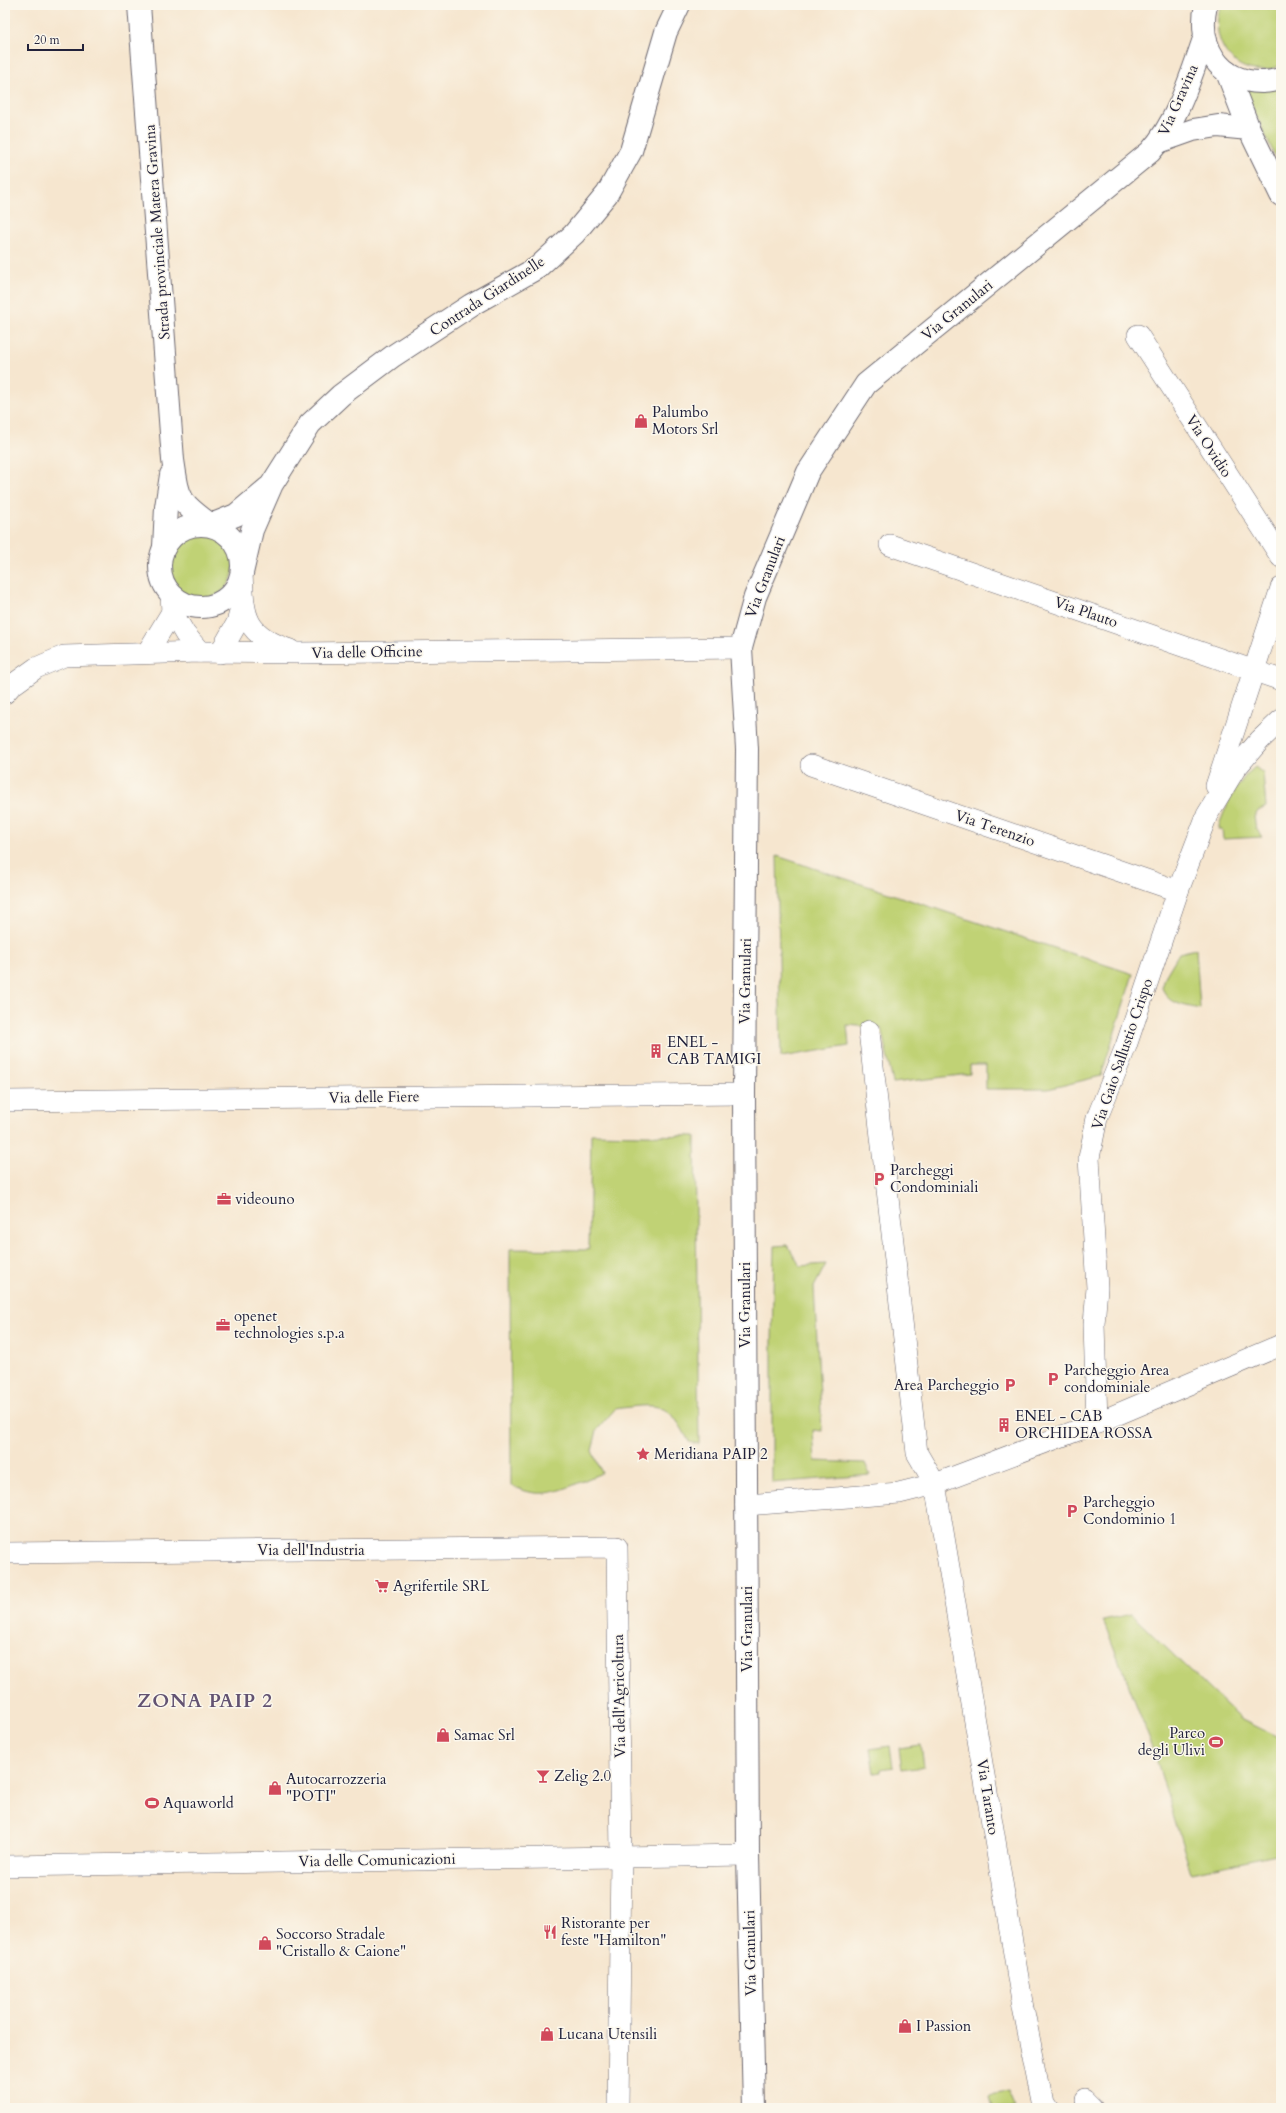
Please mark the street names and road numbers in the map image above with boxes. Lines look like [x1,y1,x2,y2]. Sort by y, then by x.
street label: Via Gravina [1153,61,1203,139]
street label: Strada provinciale Matera Gravina [139,123,174,340]
street label: Contrada Giardinelle [426,251,549,341]
street label: Via Granulari [917,275,997,345]
street label: Via Ovidio [1181,411,1237,481]
street label: Via Granulari [740,533,790,621]
street label: Via Plauto [1052,592,1120,632]
street label: Via delle Officine [311,641,423,663]
street label: Via Terenzio [952,805,1038,851]
street label: Via Granulari [734,938,756,1024]
street label: Via Gaio Sallustio Crispo [1087,976,1157,1132]
street label: Via delle Fiere [328,1086,420,1108]
street label: Via Granulari [735,1262,755,1348]
street label: Via dell'Industria [257,1540,365,1560]
street label: Via Granulari [737,1586,757,1672]
street label: Via dell'Agricoltura [608,1633,630,1758]
street label: Via Taranto [972,1758,1004,1836]
street label: Via delle Comunicazioni [298,1849,456,1871]
street label: Via Granulari [739,1910,761,1996]

